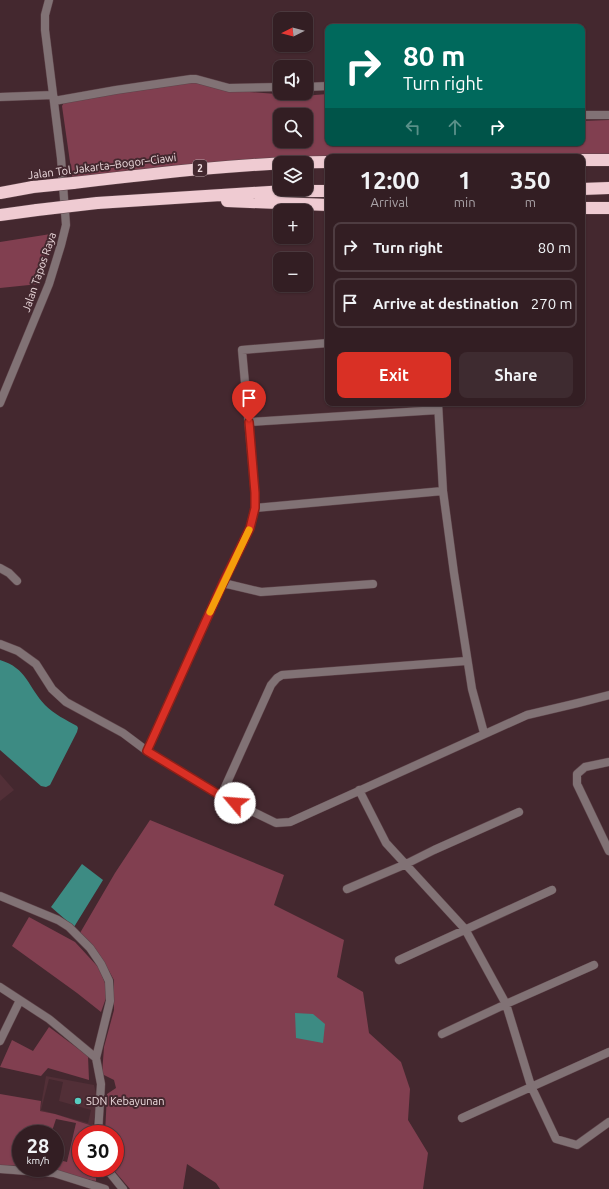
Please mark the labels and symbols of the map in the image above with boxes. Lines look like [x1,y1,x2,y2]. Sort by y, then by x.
north arrow [273,12,313,52]
street label: Jalan Tol Jakarta–Bogor–Ciawi [27,151,177,181]
road number: 2 [193,160,207,176]
street label: Jalan Tapos Raya [20,231,58,313]
pin [232,381,266,422]
position arrow [214,782,256,824]
place label: SDN Kebayunan [86,1095,164,1107]
marker: SDN Kebayunan [73,1096,83,1106]
speed limit sign: 30 [72,1125,124,1177]

